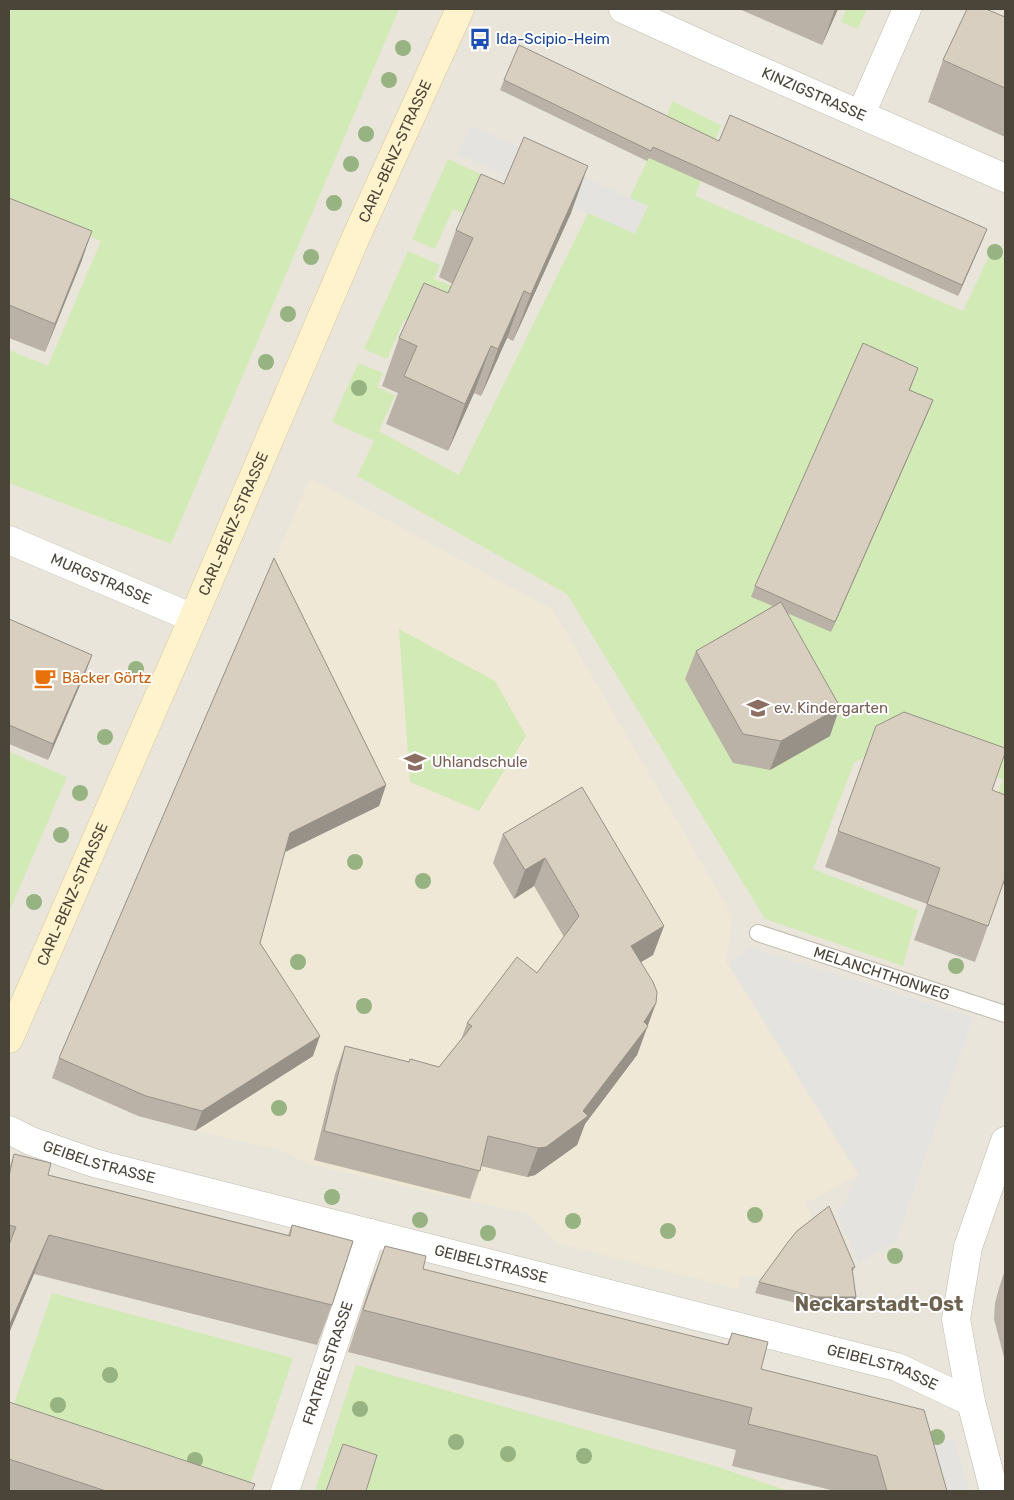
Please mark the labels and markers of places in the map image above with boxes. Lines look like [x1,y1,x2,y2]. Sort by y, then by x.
bus stop icon: Ida-Scipio-Heim [467,26,493,52]
place label: Ida-Scipio-Heim [496,30,610,48]
cafe icon: Bäcker Görtz [32,665,58,691]
place label: Bäcker Görtz [62,669,152,687]
school or university icon: ev. Kindergarten [745,695,771,721]
place label: ev. Kindergarten [774,699,888,717]
school or university icon: Uhlandschule [402,749,428,775]
place label: Uhlandschule [432,753,528,771]

